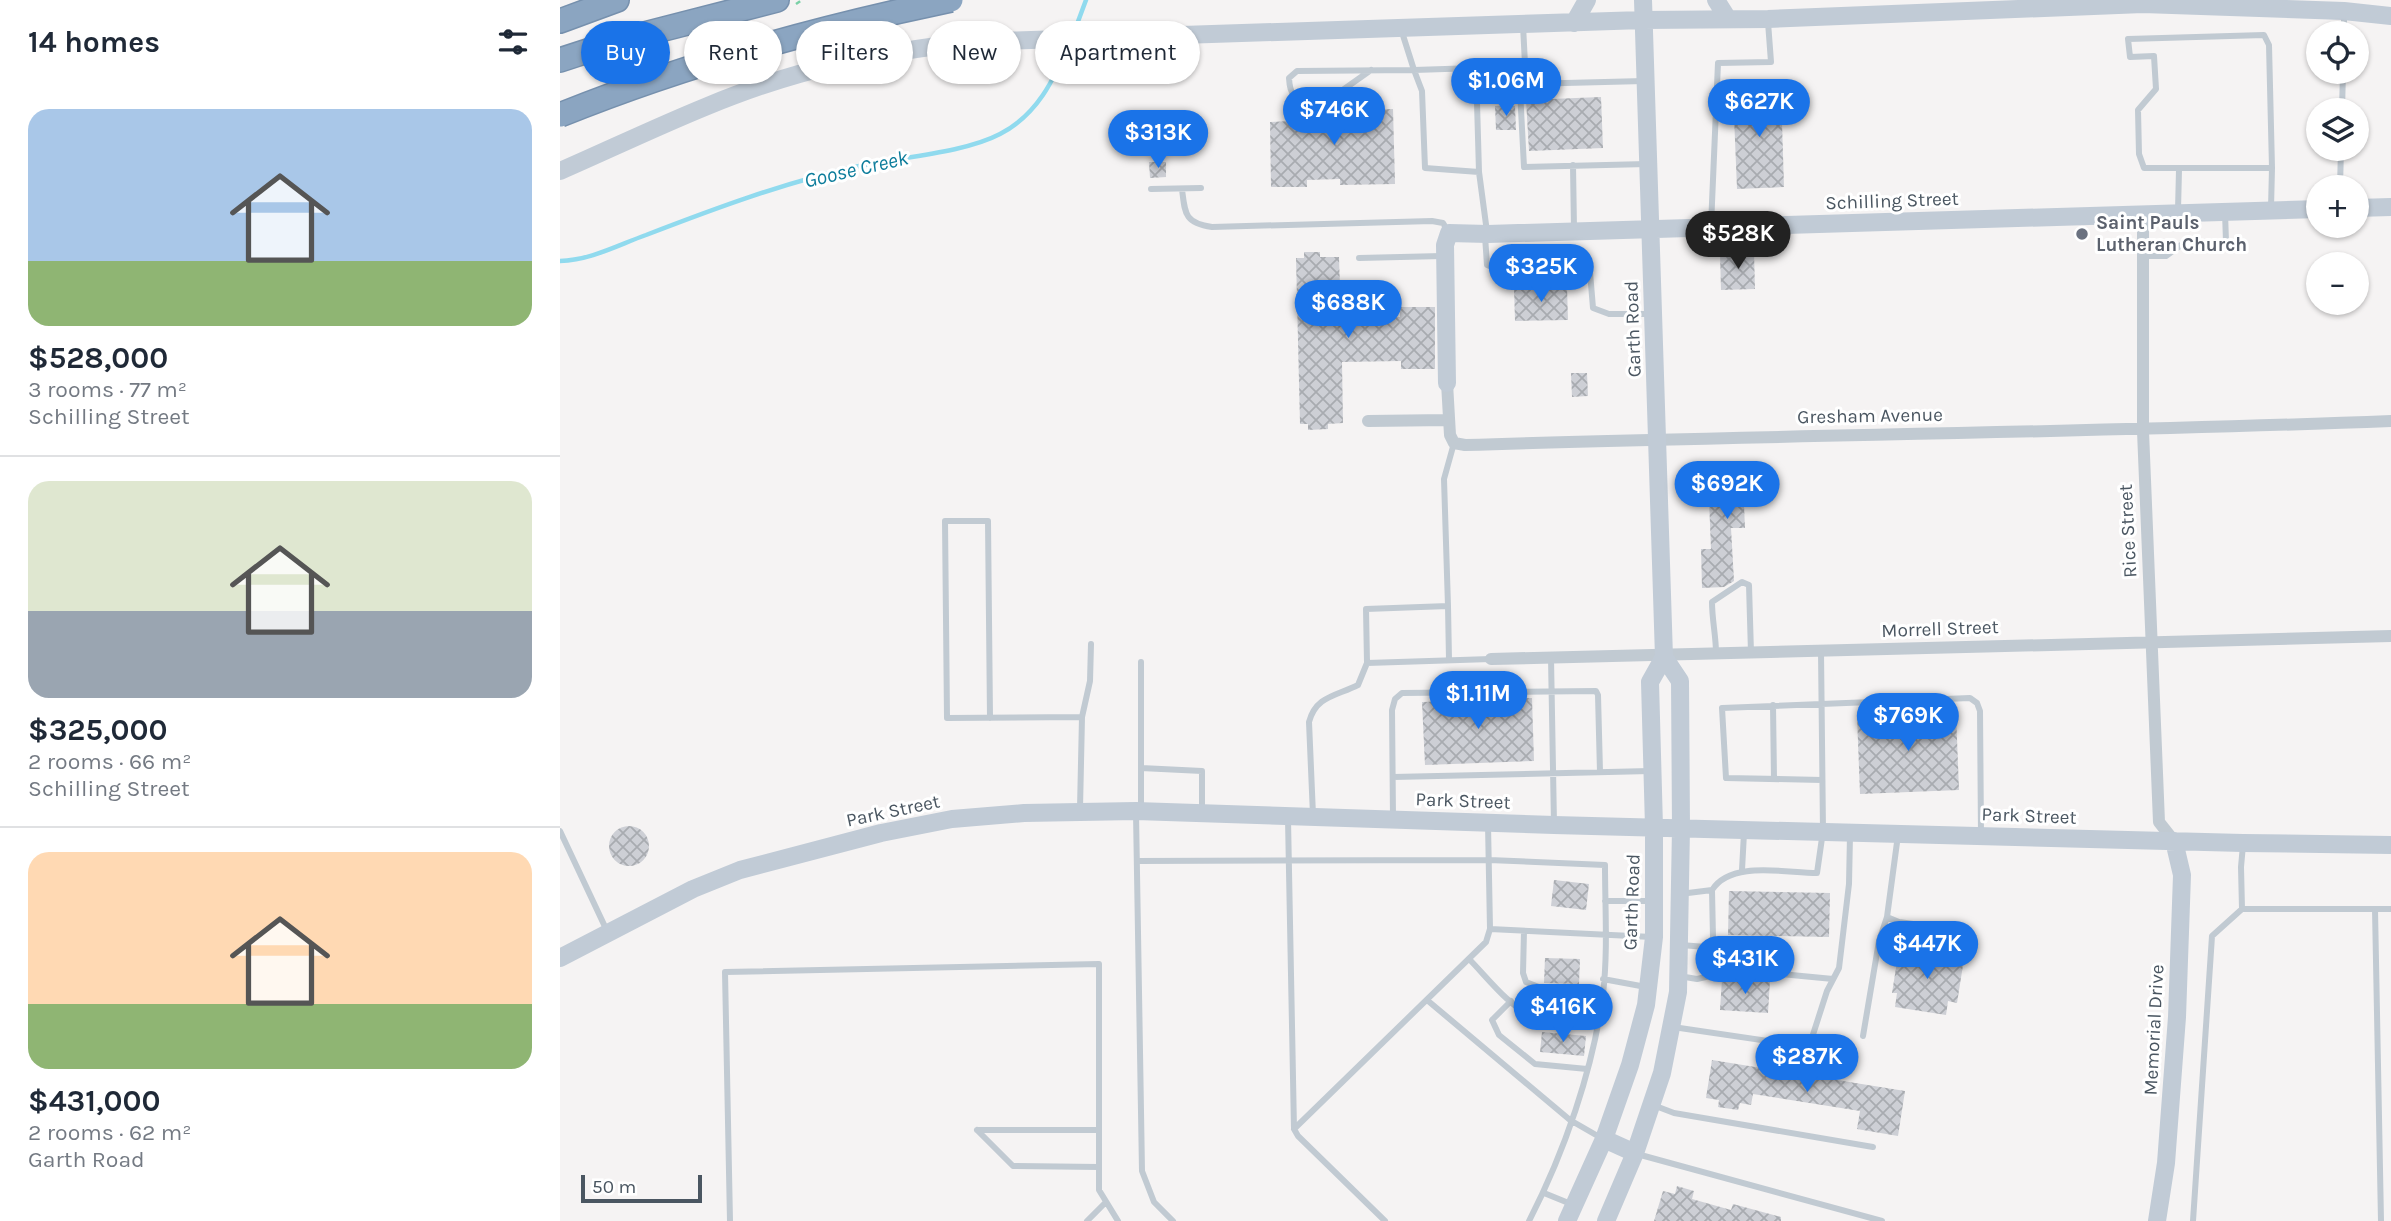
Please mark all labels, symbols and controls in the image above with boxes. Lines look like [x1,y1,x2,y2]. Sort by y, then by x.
chip: Buy [581,21,670,84]
chip: Rent [684,21,782,84]
chip: Filters [796,21,913,84]
chip: New [927,21,1021,84]
chip: Apartment [1035,21,1200,84]
map controls [2306,21,2369,315]
button: locate [2306,21,2369,84]
icon: filters [494,23,532,61]
text: 14 homes [28,24,160,60]
pin: $1.06M [1449,58,1563,118]
text: $1.06M [1467,67,1545,94]
pin: $627K [1710,80,1808,139]
pin: $746K [1285,88,1383,147]
text: $627K [1724,88,1794,115]
text: $746K [1299,96,1369,123]
button: layers [2306,98,2369,161]
pin: $313K [1109,110,1207,170]
text: $313K [1124,119,1192,146]
water label: Goose Creek [802,145,911,193]
icon: home [217,155,343,281]
button: + [2306,175,2369,238]
street label: Schilling Street [1825,188,1959,214]
pin: $528K [1689,212,1787,271]
place label: Saint Pauls Lutheran Church [2096,212,2247,256]
text: $528K [1701,220,1775,247]
marker: Saint Pauls Lutheran Church [2074,226,2090,242]
pin: $325K [1492,244,1590,304]
button: − [2306,252,2369,315]
text: $325K [1505,253,1577,280]
pin: $688K [1299,280,1397,340]
street label: Garth Road [1620,280,1646,378]
text: $688K [1311,289,1385,316]
text: $528,000 [28,340,168,376]
text: 3 rooms · 77 m² [28,376,187,403]
text: Schilling Street [28,403,190,430]
street label: Gresham Avenue [1797,404,1943,428]
pin: $692K [1678,462,1776,521]
text: $692K [1691,470,1763,497]
street label: Rice Street [2115,484,2141,578]
icon: home [217,527,343,653]
street label: Morrell Street [1881,616,1999,642]
pin: $1.11M [1421,672,1535,731]
text: $1.11M [1445,680,1511,707]
pin: $769K [1859,694,1957,753]
text: $769K [1873,702,1943,729]
text: $325,000 [28,712,167,748]
text: 2 rooms · 66 m² [28,748,191,775]
text: Schilling Street [28,775,190,802]
street label: Park Street [1415,788,1511,814]
street label: Park Street [844,790,942,832]
street label: Park Street [1981,803,2077,829]
street label: Garth Road [1619,853,1645,951]
icon: home [217,898,343,1024]
pin: $447K [1878,922,1976,981]
text: $447K [1892,930,1962,957]
pin: $431K [1696,936,1794,996]
text: $431K [1711,945,1779,972]
street label: Memorial Drive [2140,964,2168,1096]
pin: $416K [1514,984,1612,1044]
text: $416K [1530,993,1596,1020]
pin: $287K [1758,1034,1856,1094]
text: $287K [1771,1043,1843,1070]
text: $431,000 [28,1083,160,1119]
text: 2 rooms · 62 m² [28,1119,192,1146]
text: Garth Road [28,1146,145,1173]
scale bar [581,1172,702,1204]
text: 50 m [592,1176,636,1198]

